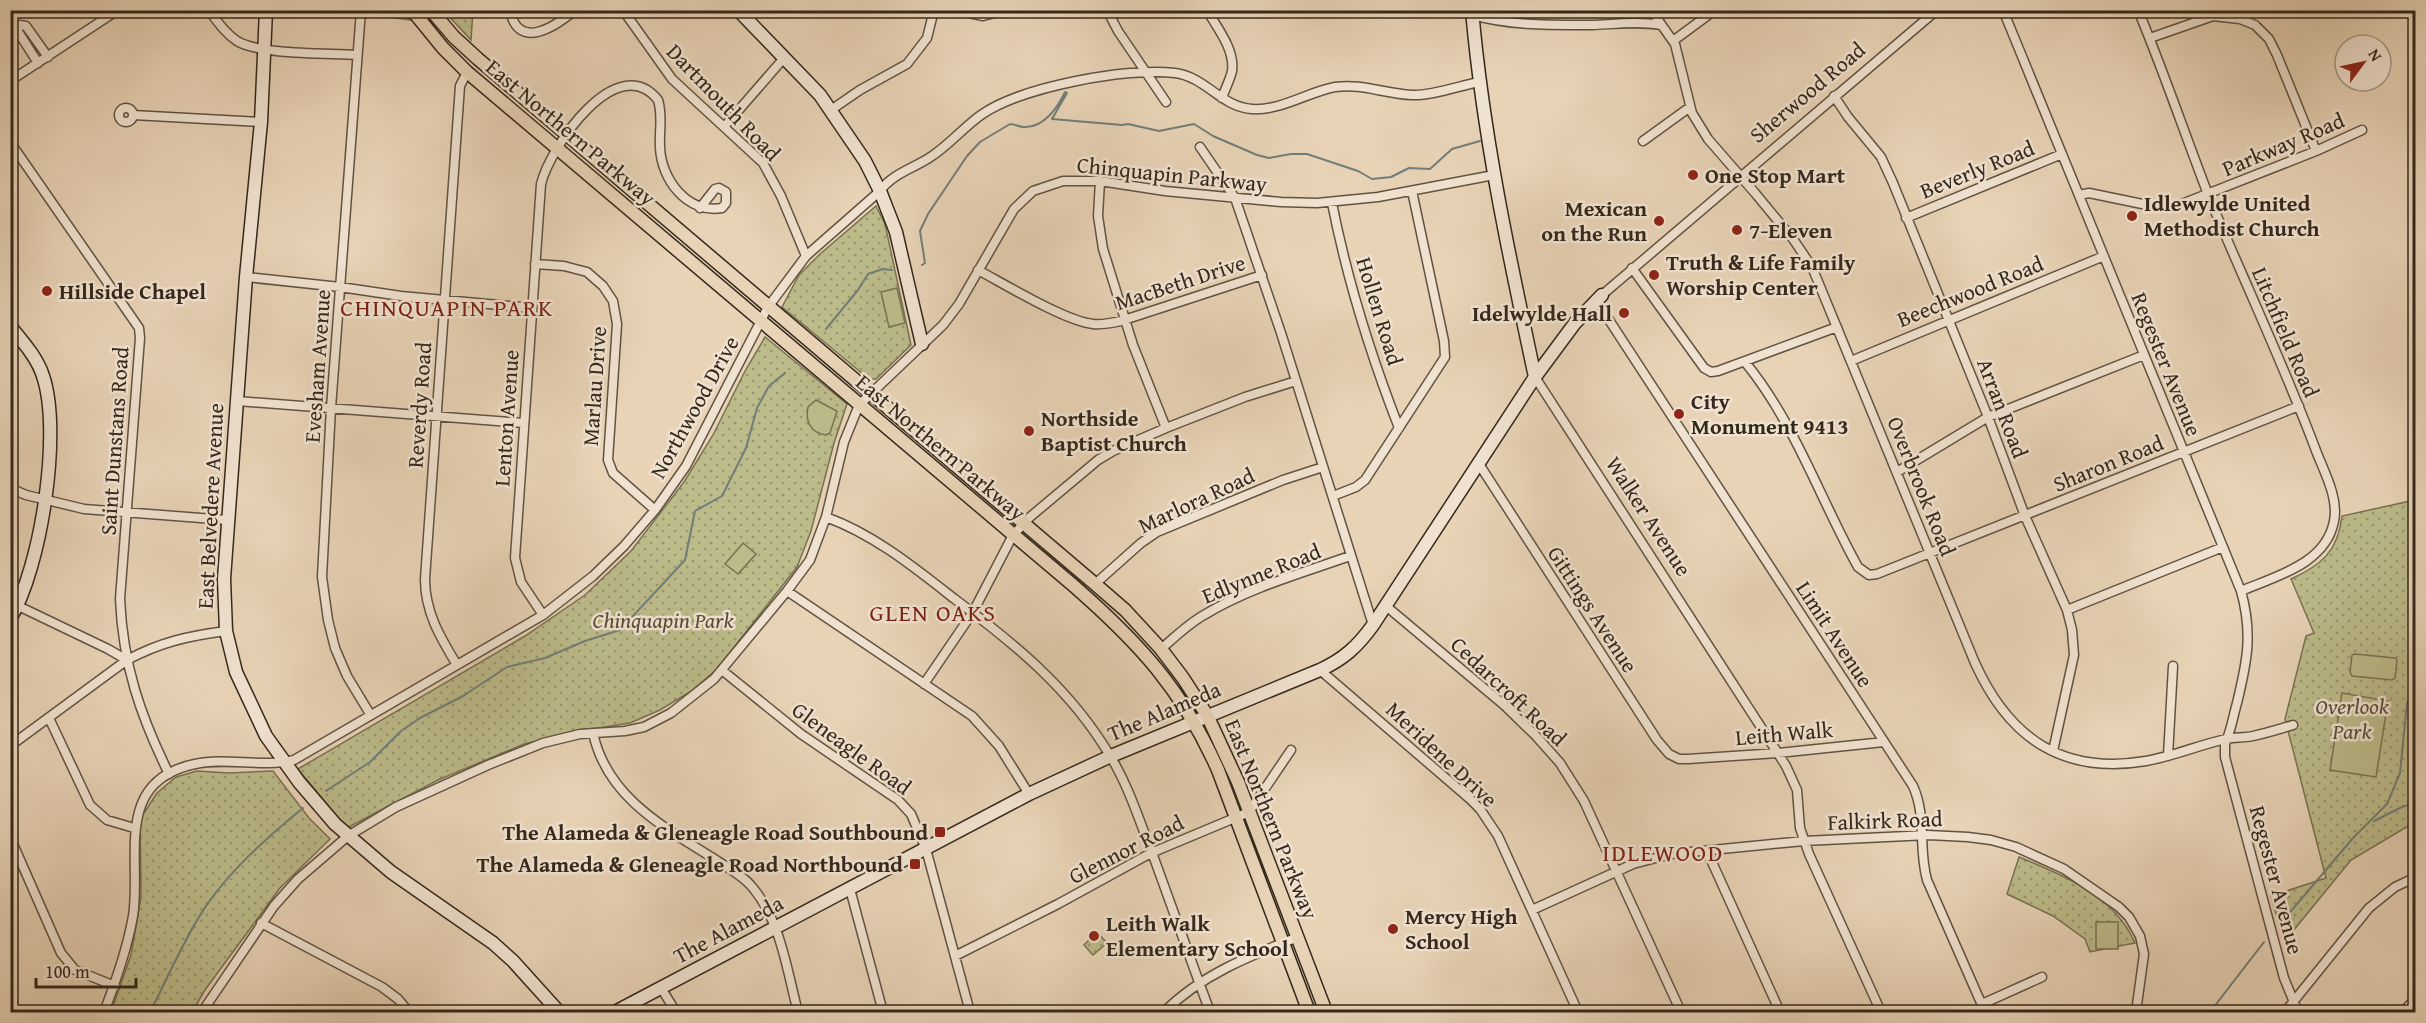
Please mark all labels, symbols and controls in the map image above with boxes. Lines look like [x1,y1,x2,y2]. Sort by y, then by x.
north arrow [2333,33,2393,93]
street label: Sherwood Road [1742,34,1872,150]
street label: Dartmouth Road [659,36,789,168]
text: N [2363,44,2389,66]
street label: East Northern Parkway [479,51,663,213]
street label: Parkway Road [2217,104,2349,184]
street label: Beverly Road [1915,131,2039,206]
street label: Chinquapin Parkway [1075,148,1269,200]
place label: One Stop Mart [1705,159,1846,191]
marker: One Stop Mart [1686,168,1700,182]
place label: Idlewylde United Methodist Church [2144,187,2319,244]
place label: Mexican on the Run [1541,192,1647,249]
marker: Idlewylde United Methodist Church [2125,209,2139,223]
marker: Mexican on the Run [1652,214,1666,228]
place label: 7-Eleven [1749,214,1832,246]
marker: 7-Eleven [1730,223,1744,237]
street label: MacBeth Drive [1111,246,1249,318]
place label: Truth & Life Family Worship Center [1666,246,1856,303]
street label: Beechwood Road [1892,247,2048,335]
street label: Hollen Road [1348,253,1412,369]
street label: Litchfield Road [2244,262,2328,402]
marker: Truth & Life Family Worship Center [1647,268,1661,282]
place label: Hillside Chapel [59,275,206,307]
marker: Hillside Chapel [40,284,54,298]
street label: Regester Avenue [2124,287,2210,441]
street label: Evesham Avenue [296,288,338,444]
district label: CHINQUAPIN PARK [340,290,554,325]
place label: Idelwylde Hall [1472,297,1612,329]
marker: Idelwylde Hall [1617,306,1631,320]
street label: Marlau Drive [574,325,614,447]
street label: Northwood Drive [642,330,746,484]
street label: Reverdy Road [399,341,439,469]
street label: Saint Dunstans Road [91,345,137,536]
street label: Lenton Avenue [485,348,527,488]
street label: Arran Road [1969,353,2037,463]
street label: East Northern Parkway [849,366,1033,528]
place label: City Monument 9413 [1691,385,1849,442]
street label: East Belvedere Avenue [189,402,231,610]
place label: Northside Baptist Church [1041,402,1187,459]
marker: City Monument 9413 [1672,407,1686,421]
street label: Overbrook Road [1879,411,1965,561]
marker: Northside Baptist Church [1022,424,1036,438]
street label: Sharon Road [2048,426,2168,500]
street label: Walker Avenue [1598,450,1700,582]
street label: Marlora Road [1133,459,1260,541]
street label: Edlynne Road [1197,534,1326,611]
street label: Gittings Avenue [1540,539,1646,679]
street label: Limit Avenue [1789,574,1881,694]
district label: GLEN OAKS [870,595,996,630]
park label: Chinquapin Park [593,604,734,636]
street label: Cedarcroft Road [1444,629,1574,754]
street label: The Alameda [1102,673,1226,749]
park label: Overlook Park [2315,690,2390,747]
street label: Gleneagle Road [786,694,919,802]
street label: Meridene Drive [1379,694,1505,814]
street label: Leith Walk [1734,713,1835,753]
street label: East Northern Parkway [1217,714,1327,924]
street label: Falkirk Road [1827,802,1943,838]
street label: Regester Avenue [2242,802,2312,958]
street label: Glennor Road [1063,806,1189,892]
place label: The Alameda & Gleneagle Road Southbound [502,816,928,848]
marker: The Alameda & Gleneagle Road Southbound [933,825,947,839]
district label: IDLEWOOD [1602,835,1724,870]
place label: The Alameda & Gleneagle Road Northbound [476,848,903,880]
marker: The Alameda & Gleneagle Road Northbound [908,857,922,871]
street label: The Alameda [667,886,789,971]
place label: Mercy High School [1405,900,1517,957]
place label: Leith Walk Elementary School [1106,907,1289,964]
marker: Mercy High School [1386,922,1400,936]
marker: Leith Walk Elementary School [1087,929,1101,943]
scale bar [36,951,136,989]
text: 100 m [45,958,90,985]

